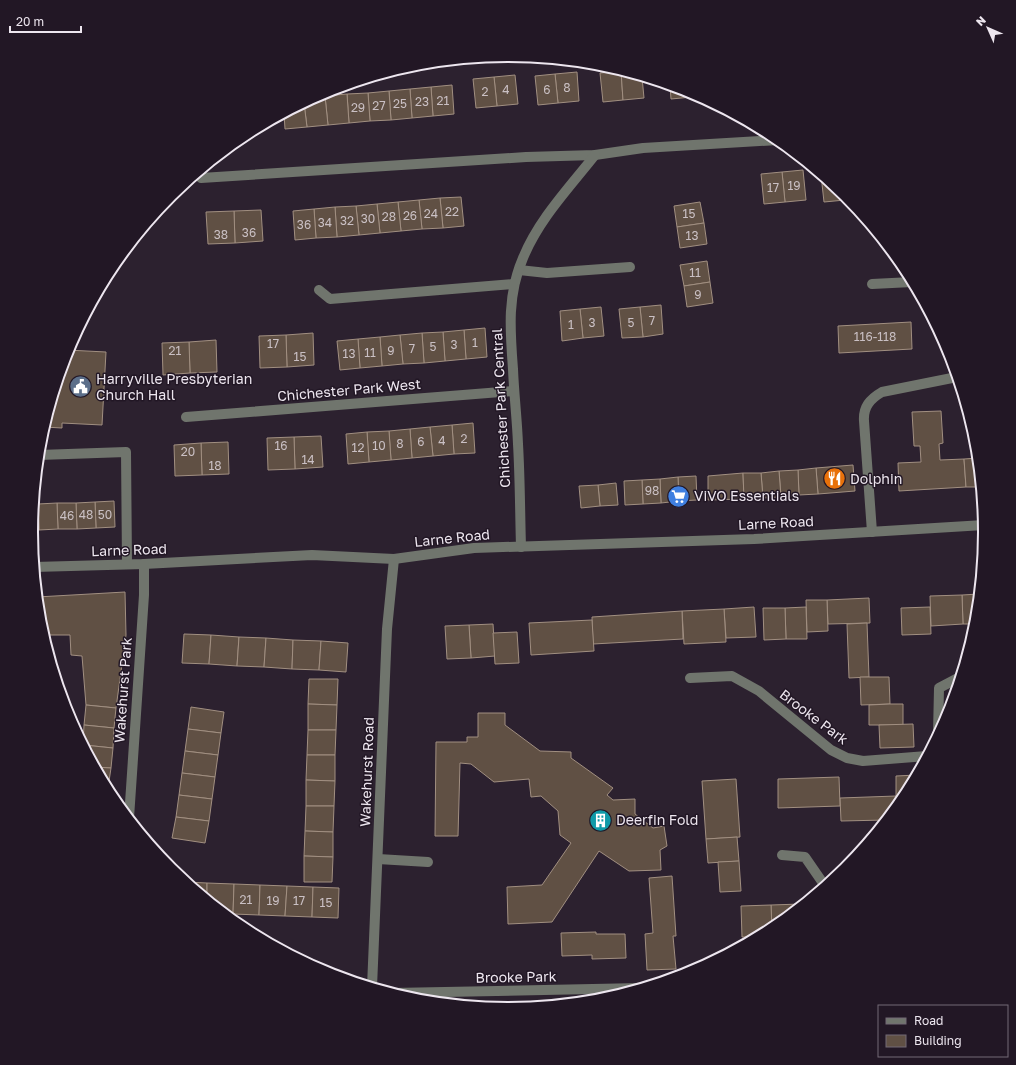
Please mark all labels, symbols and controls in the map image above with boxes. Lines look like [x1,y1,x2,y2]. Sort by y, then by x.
scale bar [10,8,81,34]
north arrow [968,8,1008,48]
text: N [973,13,988,28]
text: 20 m [16,14,44,29]
house number: 8 [563,80,571,95]
house number: 4 [502,82,510,97]
house number: 6 [543,82,551,97]
house number: 2 [482,84,489,99]
house number: 21 [437,93,450,108]
house number: 23 [415,94,429,109]
house number: 25 [393,96,407,111]
house number: 27 [372,98,386,113]
house number: 29 [351,100,365,115]
house number: 19 [787,178,801,193]
house number: 17 [767,180,779,195]
house number: 22 [445,204,459,219]
house number: 24 [424,206,438,221]
house number: 15 [683,206,695,221]
house number: 26 [403,208,417,223]
house number: 28 [382,209,396,224]
house number: 30 [361,211,375,226]
house number: 32 [340,213,354,228]
house number: 34 [318,215,332,230]
house number: 36 [297,217,311,232]
house number: 36 [242,225,256,240]
house number: 38 [214,227,228,242]
house number: 13 [686,228,698,243]
house number: 11 [689,265,701,280]
house number: 9 [694,287,702,302]
house number: 7 [649,313,655,328]
house number: 3 [588,315,596,330]
house number: 5 [628,315,635,330]
house number: 1 [568,317,574,332]
street label: Chichester Park Central [488,328,513,488]
house number: 116-118 [854,329,896,344]
house number: 1 [472,335,478,350]
house number: 17 [267,336,279,351]
house number: 3 [450,337,458,352]
house number: 5 [430,339,437,354]
house number: 7 [409,341,415,356]
house number: 21 [169,343,182,358]
house number: 9 [387,343,395,358]
house number: 11 [364,345,376,360]
house number: 13 [343,346,355,361]
house number: 15 [294,349,306,364]
place label: Harryville Presbyterian Church Hall [96,370,252,403]
public building icon: Harryville Presbyterian Church Hall [67,374,93,400]
street label: Chichester Park West [276,375,422,404]
house number: 2 [461,431,468,446]
house number: 4 [438,433,446,448]
house number: 6 [417,434,425,449]
house number: 8 [396,436,404,451]
house number: 16 [274,438,288,453]
house number: 10 [372,438,386,453]
house number: 12 [352,440,364,455]
house number: 20 [181,444,195,459]
house number: 14 [301,452,315,467]
house number: 18 [208,458,222,473]
restaurant icon: Dolphin [822,466,848,492]
place label: Dolphin [850,470,902,487]
house number: 98 [645,483,659,498]
supermarket icon: ViVO Essentials [665,483,691,509]
place label: ViVO Essentials [694,487,799,504]
house number: 48 [79,507,93,522]
house number: 50 [98,507,112,522]
house number: 46 [60,508,74,523]
street label: Larne Road [738,512,814,533]
street label: Larne Road [413,525,491,550]
street label: Larne Road [91,540,167,559]
street label: Wakehurst Park [110,636,135,743]
street label: Brooke Park [777,685,852,748]
street label: Wakehurst Road [356,717,377,827]
building icon: Deerfin Fold [588,807,614,833]
place label: Deerfin Fold [616,811,698,828]
house number: 21 [240,892,253,907]
house number: 19 [266,893,280,908]
house number: 17 [293,893,305,908]
house number: 15 [320,895,332,910]
street label: Brooke Park [475,967,557,986]
legend [878,1005,1008,1057]
text: Road [914,1013,943,1028]
text: Building [914,1033,962,1048]

